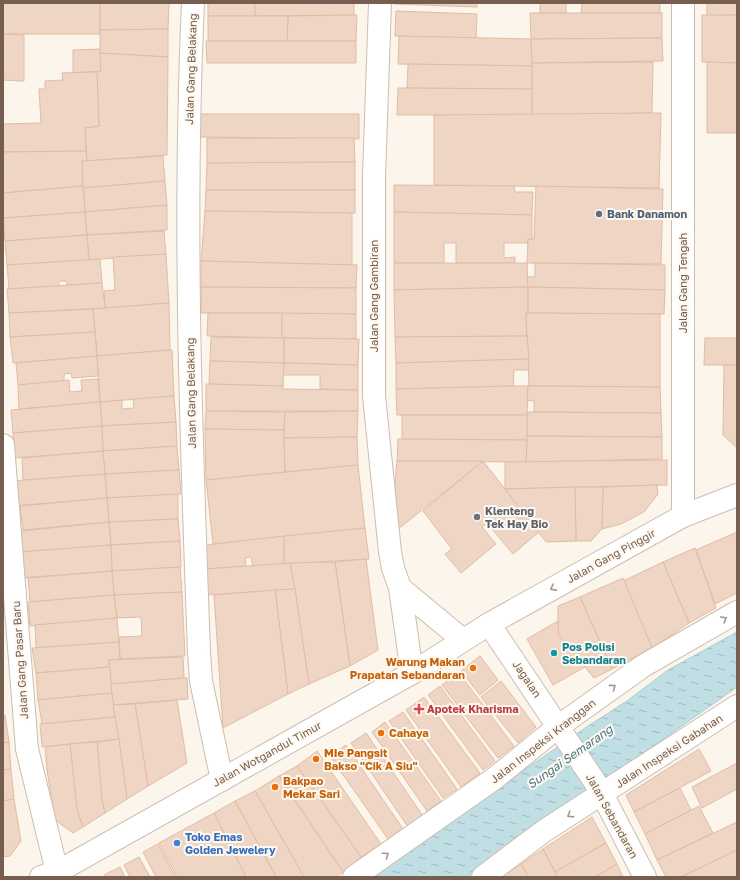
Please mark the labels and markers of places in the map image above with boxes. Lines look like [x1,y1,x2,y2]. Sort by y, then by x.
place label: Bank Danamon [607,207,687,220]
marker: Bank Danamon [594,209,604,219]
place label: Klenteng Tek Hay Bio [485,504,549,530]
marker: Klenteng Tek Hay Bio [472,512,482,522]
place label: Pos Polisi Sebandaran [562,640,626,666]
marker: Pos Polisi Sebandaran [549,648,559,658]
place label: Warung Makan Prapatan Sebandaran [350,655,465,681]
marker: Warung Makan Prapatan Sebandaran [468,663,478,673]
place label: Apotek Kharisma [427,702,519,715]
marker: Apotek Kharisma [414,704,424,714]
place label: Cahaya [389,726,429,739]
marker: Cahaya [376,728,386,738]
place label: MIe Pangsit Bakso "Cik A Siu" [324,746,418,772]
marker: MIe Pangsit Bakso "Cik A Siu" [311,754,321,764]
place label: Bakpao Mekar Sari [283,774,340,800]
marker: Bakpao Mekar Sari [270,782,280,792]
place label: Toko Emas Golden Jewelery [185,830,276,856]
marker: Toko Emas Golden Jewelery [172,838,182,848]

